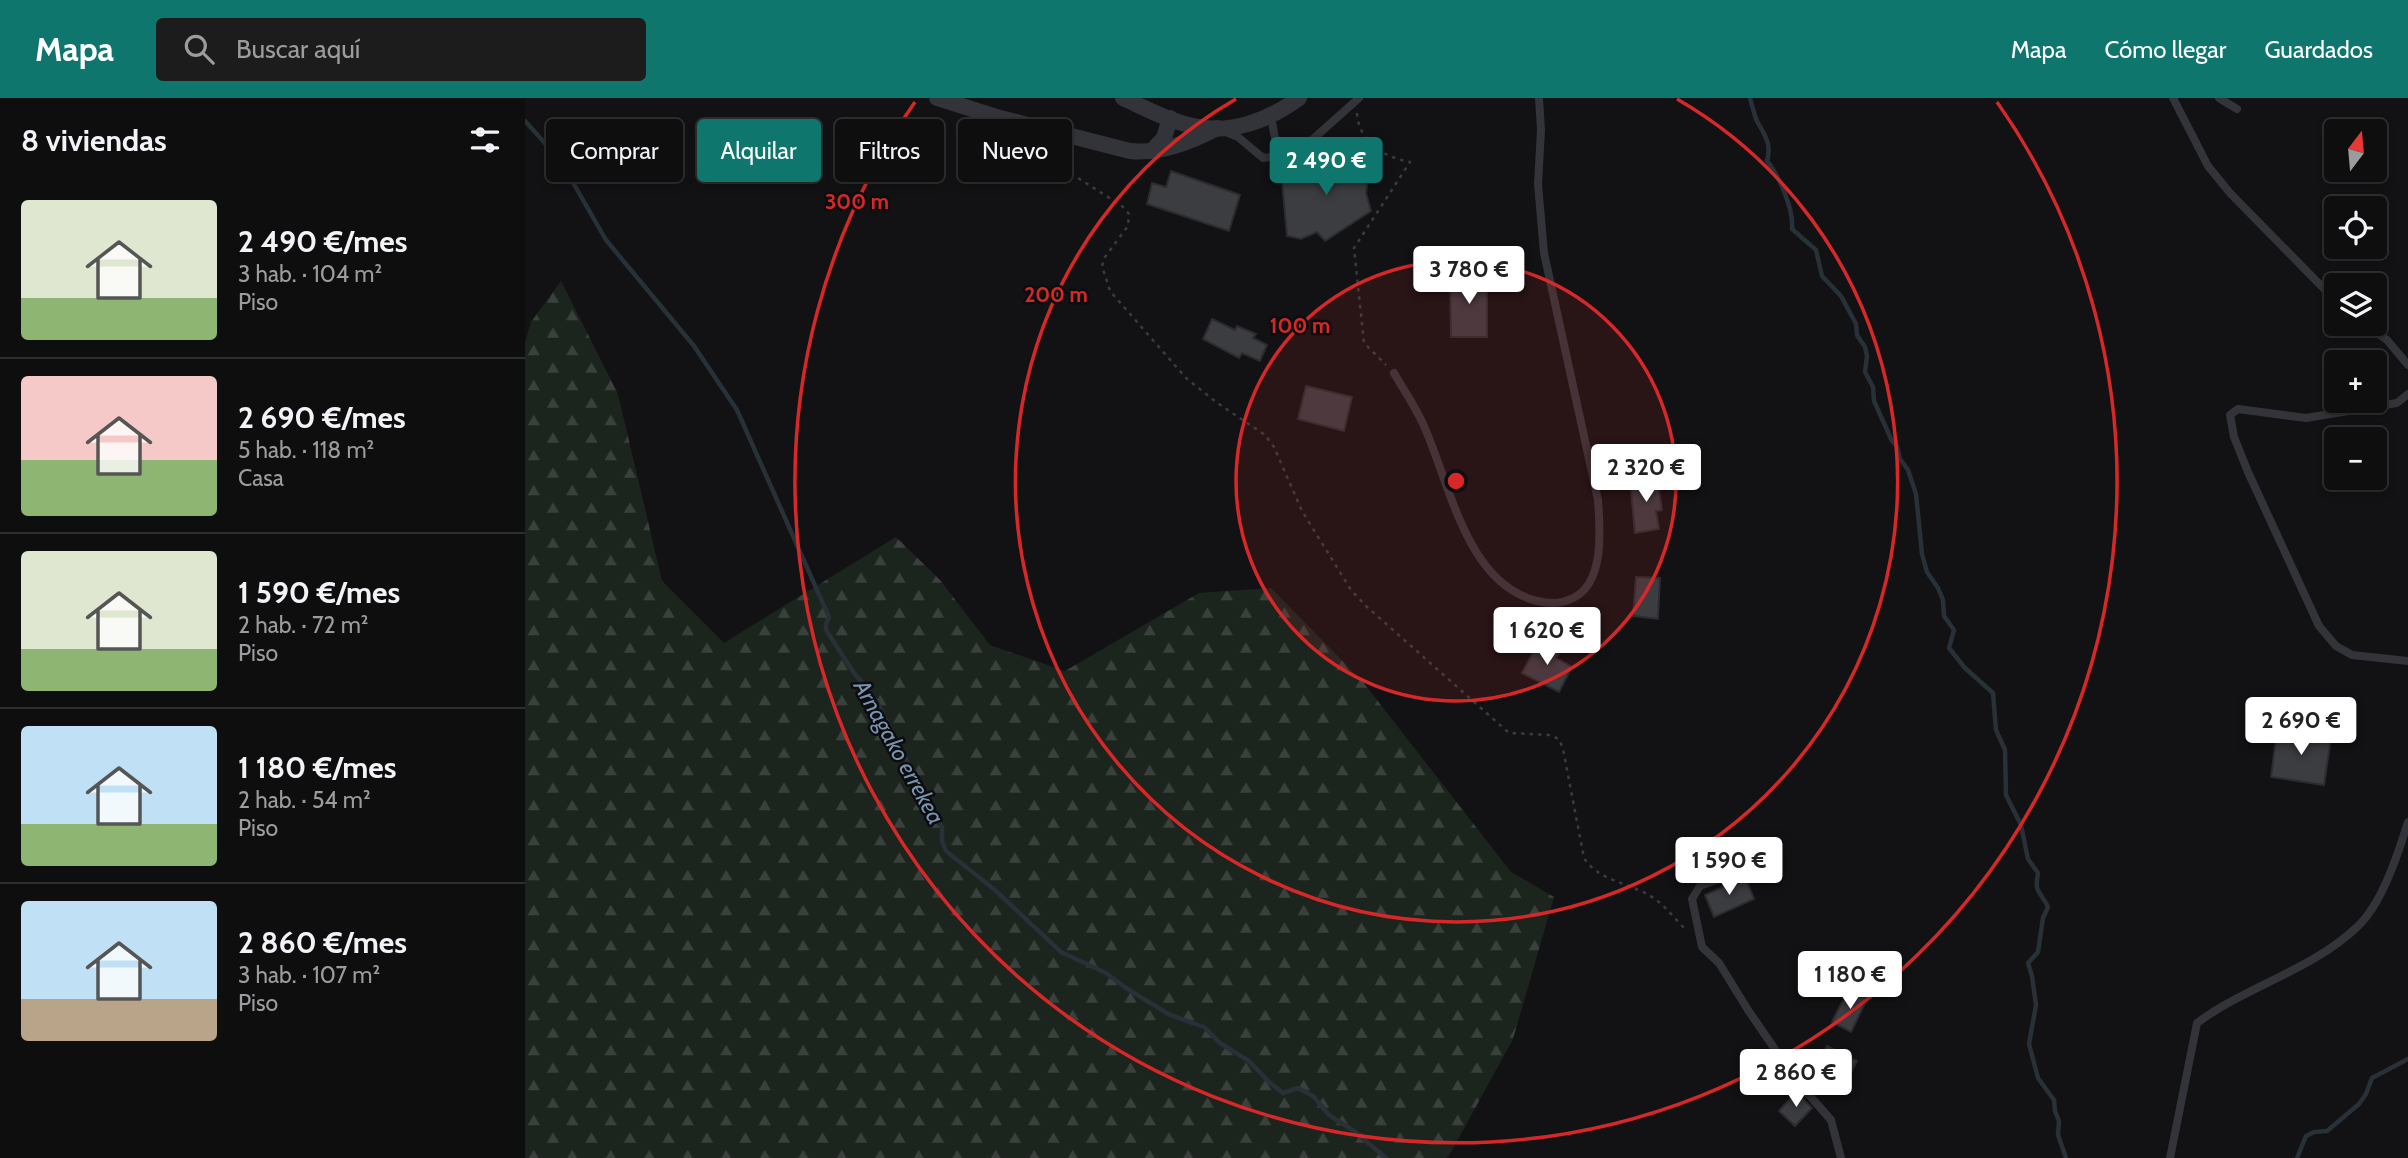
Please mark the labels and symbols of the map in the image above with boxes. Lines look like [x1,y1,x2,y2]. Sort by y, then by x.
north arrow [2324,119,2387,182]
pin: 2 490 € [1261,138,1391,197]
text: 300 m [825,189,889,214]
pin: 3 780 € [1404,246,1534,306]
text: 200 m [1024,282,1088,307]
text: 100 m [1270,313,1330,338]
pin: 2 320 € [1581,444,1711,504]
centre of rings [1444,469,1468,493]
pin: 1 620 € [1482,608,1612,667]
water label: Arnagako errekea [847,674,950,829]
pin: 2 690 € [2236,698,2366,757]
pin: 1 590 € [1664,838,1794,897]
pin: 1 180 € [1785,951,1915,1011]
pin: 2 860 € [1731,1049,1861,1109]

